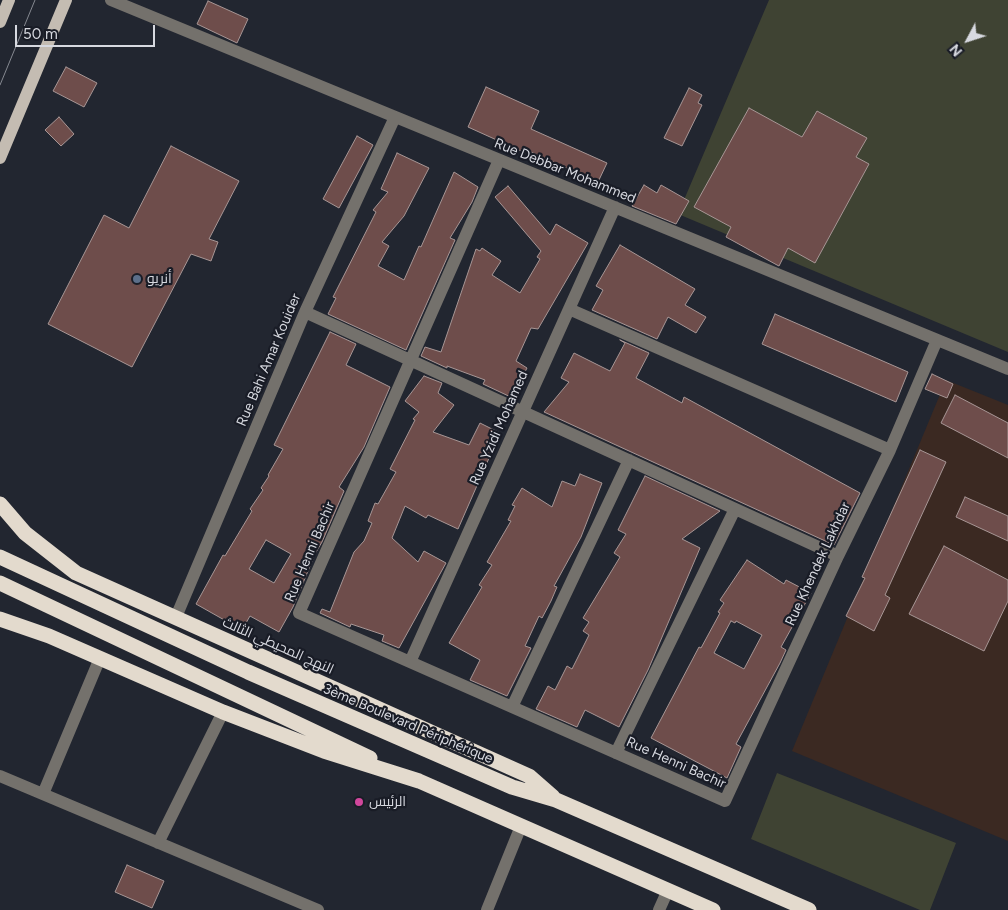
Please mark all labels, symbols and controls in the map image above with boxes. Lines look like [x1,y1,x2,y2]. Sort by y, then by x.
scale bar [18,15,158,47]
north arrow [943,15,993,65]
text: 50 m [23,25,58,43]
text: N [946,40,966,60]
street label: Rue Debbar Mohammed [492,135,638,207]
place label: أنريو [147,271,172,287]
marker: أنريو [131,273,143,285]
street label: Rue Bahi Amar Kouider [233,291,305,429]
street label: Rue Yzidi Mohamed [466,368,532,488]
street label: Rue Henni Bachir [281,499,339,605]
street label: Rue Khendek Lakhdar [782,499,854,629]
street label: النهج المحيطي الثالث [220,614,336,678]
street label: 3ème Boulevard Périphérique [321,681,495,767]
street label: Rue Henni Bachir [624,734,728,792]
place label: الرئيس [369,794,406,810]
marker: الرئيس [353,796,365,808]

